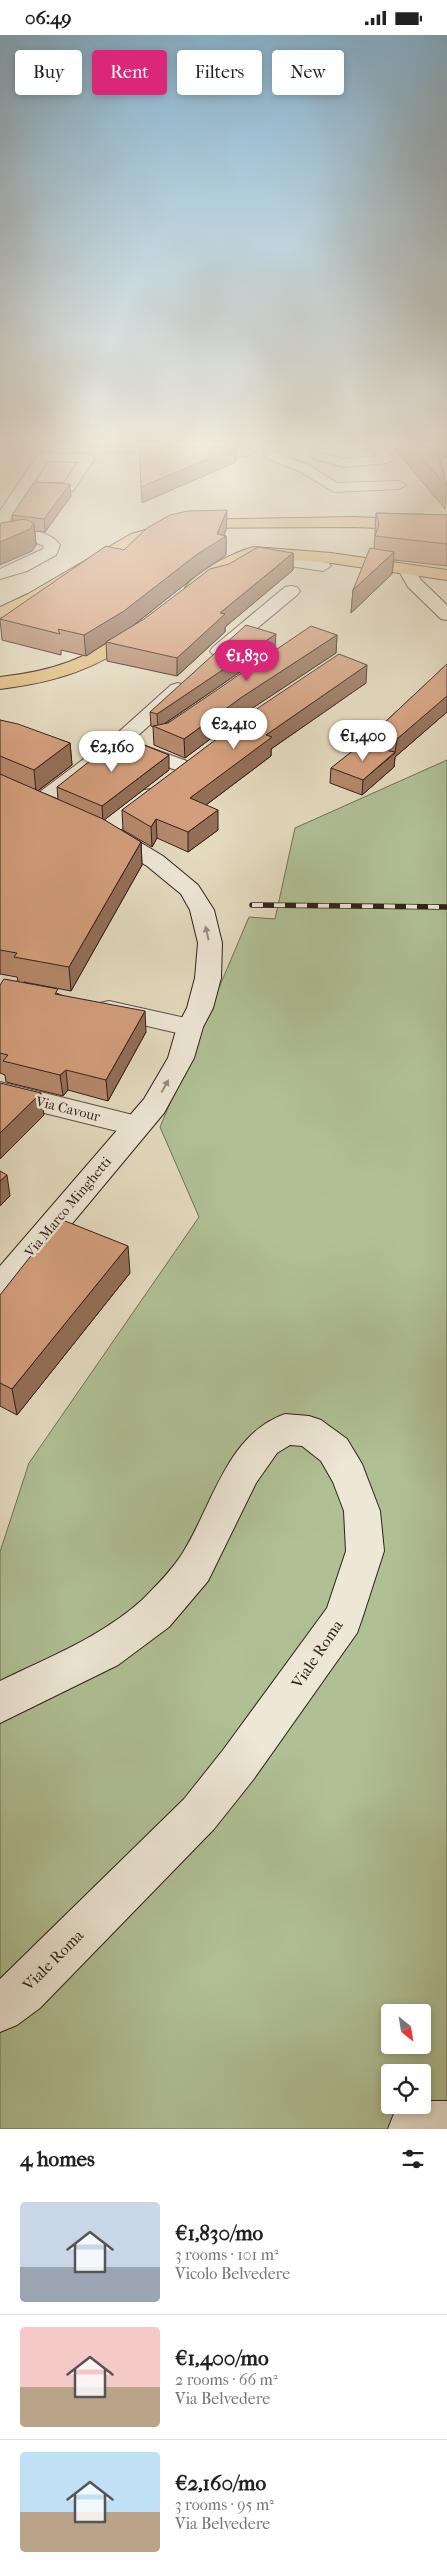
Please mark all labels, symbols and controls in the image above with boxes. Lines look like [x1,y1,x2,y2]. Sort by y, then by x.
text: 06:49 [25,7,72,29]
chip: Buy [15,50,82,95]
chip: Rent [92,50,167,95]
chip: Filters [177,50,262,95]
chip: New [272,50,344,95]
pin: €1,830 [206,639,288,682]
text: €1,830 [226,646,268,665]
pin: €2,410 [193,707,275,750]
text: €2,410 [211,714,257,733]
pin: €1,400 [322,719,404,762]
text: €1,400 [340,726,386,745]
pin: €2,160 [71,731,153,773]
text: €2,160 [90,737,134,756]
one-way arrow [203,925,211,941]
one-way arrow [161,1079,169,1094]
street label: Via Cavour [33,1093,102,1125]
street label: Via Marco Minghetti [20,1153,115,1261]
street label: Viale Roma [287,1616,347,1693]
street label: Viale Roma [18,1925,88,1995]
north arrow [381,2004,431,2054]
map controls [381,2004,431,2114]
button: locate [381,2064,431,2114]
icon: filters [399,2145,427,2173]
text: 4 homes [20,2147,95,2171]
text: €1,830/mo [175,2221,263,2245]
icon: home [60,2222,120,2282]
text: 3 rooms · 101 m² [175,2245,278,2264]
text: Vicolo Belvedere [175,2264,290,2283]
text: €1,400/mo [175,2346,269,2370]
icon: home [60,2347,120,2407]
text: 2 rooms · 66 m² [175,2370,277,2389]
text: Via Belvedere [175,2389,270,2408]
text: €2,160/mo [175,2471,266,2495]
icon: home [60,2472,120,2532]
text: 3 rooms · 95 m² [175,2495,274,2514]
text: Via Belvedere [175,2514,270,2533]

